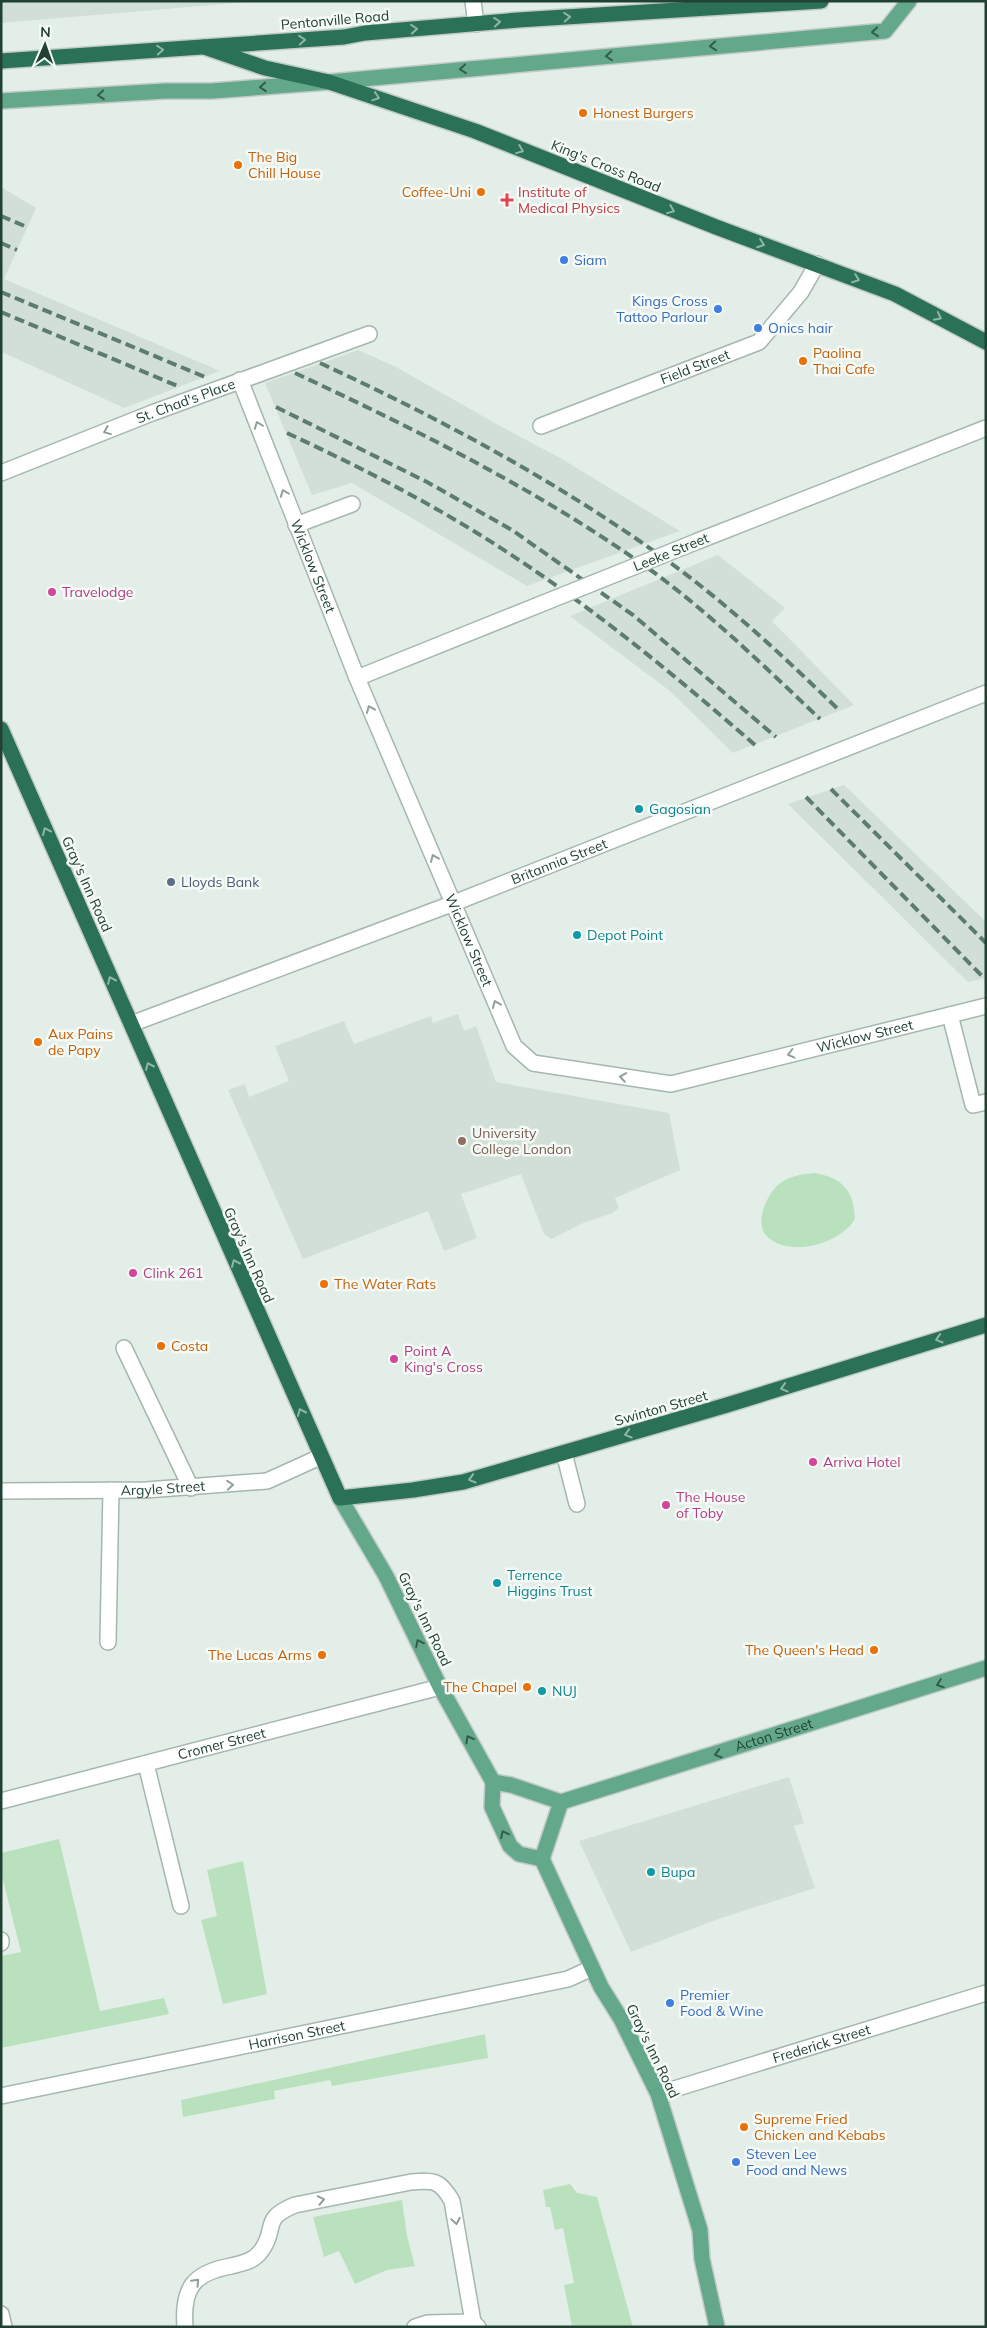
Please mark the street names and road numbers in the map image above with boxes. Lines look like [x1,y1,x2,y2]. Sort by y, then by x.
street label: Pentonville Road [280,6,390,34]
street label: King's Cross Road [548,136,664,196]
street label: Field Street [658,345,732,388]
street label: St. Chad's Place [133,375,237,428]
street label: Wicklow Street [287,517,340,616]
street label: Leeke Street [631,529,711,575]
street label: Gray's Inn Road [58,833,116,935]
street label: Britannia Street [508,834,610,889]
street label: Wicklow Street [441,891,497,989]
street label: Wicklow Street [815,1015,915,1057]
street label: Gray's Inn Road [220,1204,278,1306]
street label: Swinton Street [613,1386,710,1430]
street label: Argyle Street [121,1477,206,1499]
street label: Gray's Inn Road [394,1569,456,1669]
street label: Acton Street [732,1714,815,1756]
street label: Cromer Street [176,1724,268,1764]
street label: Gray's Inn Road [622,2001,684,2101]
street label: Harrison Street [247,2016,347,2054]
street label: Frederick Street [770,2020,873,2067]

